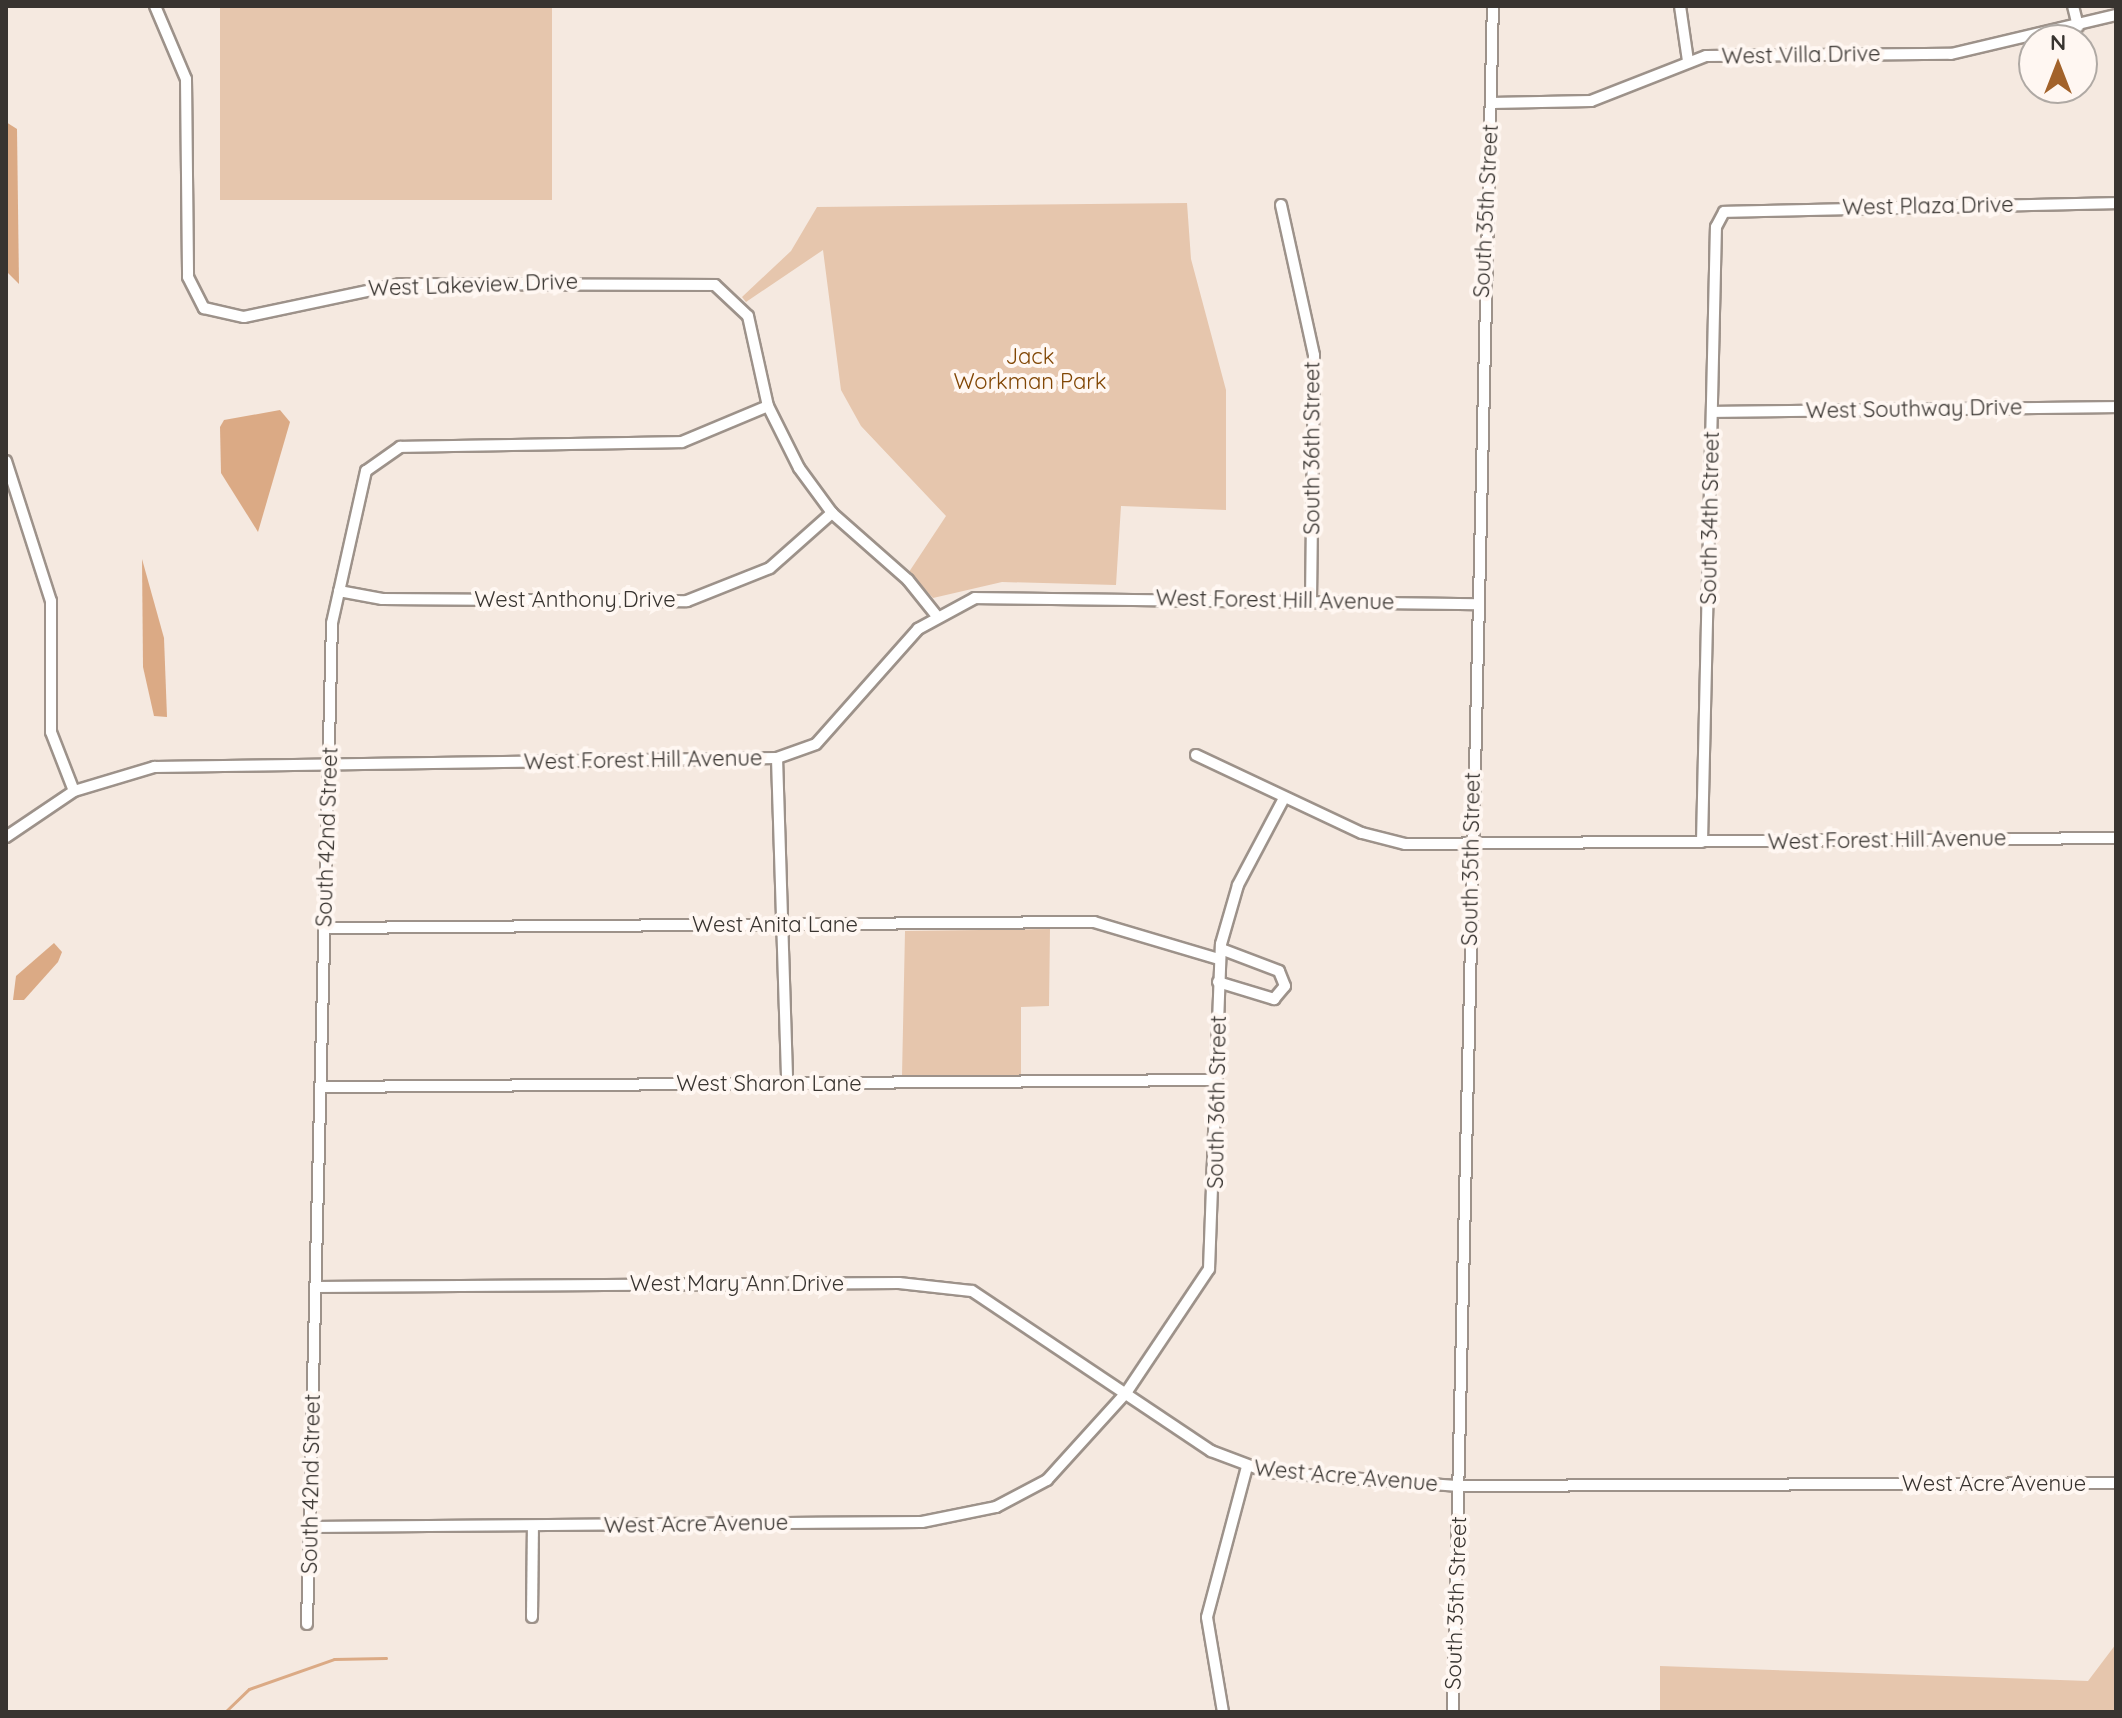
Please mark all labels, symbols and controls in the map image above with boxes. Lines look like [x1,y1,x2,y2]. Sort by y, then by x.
north arrow [2018,24,2098,104]
text: N [2050,28,2066,56]
street label: West Villa Drive [1721,40,1881,70]
street label: South 35th Street [1468,124,1504,298]
street label: West Plaza Drive [1842,191,2014,221]
street label: West Lakeview Drive [368,268,578,302]
park label: Jack Workman Park [953,343,1107,394]
street label: South 36th Street [1299,361,1325,535]
street label: West Southway Drive [1805,394,2023,424]
street label: South 34th Street [1695,431,1725,605]
street label: West Forest Hill Avenue [1155,585,1395,615]
street label: West Anthony Drive [474,587,676,613]
street label: West Forest Hill Avenue [523,745,763,775]
street label: South 42nd Street [311,747,343,927]
street label: South 35th Street [1456,772,1486,946]
street label: West Forest Hill Avenue [1767,825,2007,855]
street label: West Anita Lane [692,912,858,938]
street label: South 36th Street [1202,1015,1232,1189]
street label: West Sharon Lane [676,1071,862,1097]
street label: West Mary Ann Drive [630,1271,844,1297]
street label: South 42nd Street [296,1394,326,1574]
street label: West Acre Avenue [1253,1455,1439,1497]
street label: West Acre Avenue [1902,1471,2086,1497]
street label: West Acre Avenue [604,1509,788,1539]
street label: South 35th Street [1440,1516,1472,1690]

